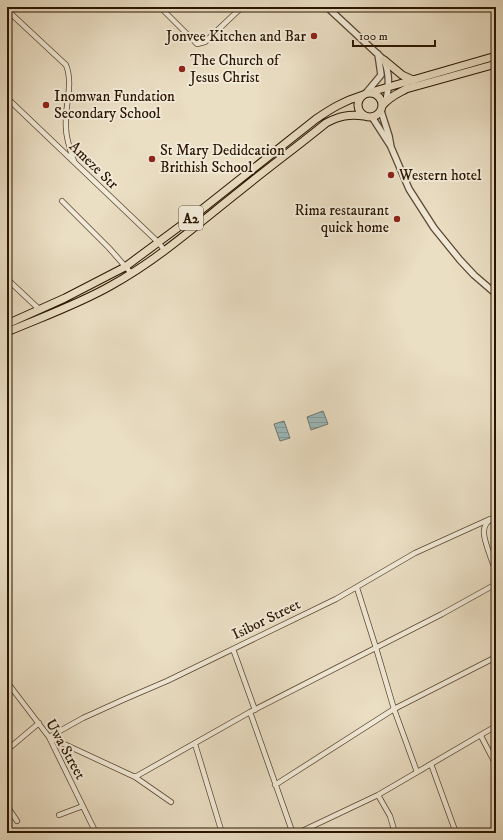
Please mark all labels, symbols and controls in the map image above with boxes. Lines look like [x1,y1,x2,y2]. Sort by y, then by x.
scale bar [353,22,435,48]
place label: Jonvee Kitchen and Bar [164,27,306,46]
text: 100 m [359,29,388,44]
marker: Jonvee Kitchen and Bar [309,31,319,41]
place label: The Church of Jesus Christ [188,51,281,87]
marker: The Church of Jesus Christ [177,64,187,74]
place label: Inomwan Fundation Secondary School [54,87,175,123]
marker: Inomwan Fundation Secondary School [41,100,51,110]
street label: Ameze Str [65,137,123,194]
place label: St Mary Dedidcation Brithish School [160,141,285,177]
marker: St Mary Dedidcation Brithish School [147,154,157,164]
place label: Western hotel [398,166,482,185]
marker: Western hotel [386,170,396,180]
place label: Rima restaurant quick home [295,201,389,237]
road number: A2 [179,206,203,230]
marker: Rima restaurant quick home [392,214,402,224]
street label: Isibor Street [229,595,304,644]
street label: Uwa Street [41,716,90,783]

